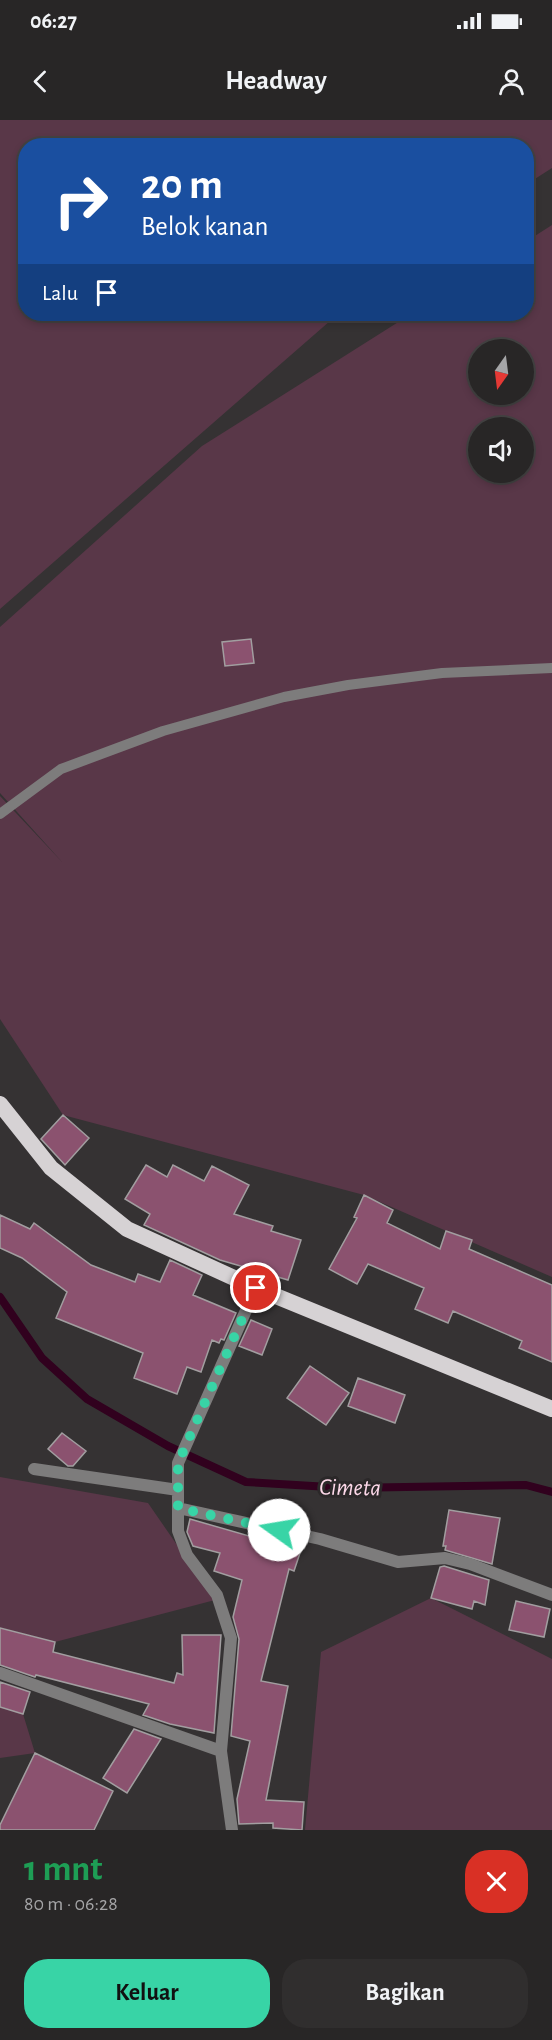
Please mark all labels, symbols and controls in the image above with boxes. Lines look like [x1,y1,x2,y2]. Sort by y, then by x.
text: 06:27 [30,10,77,32]
icon: back [24,65,57,98]
icon: person [495,65,528,98]
text: Headway [225,67,327,94]
icon: right [42,162,120,240]
text: 20 m [141,164,223,206]
text: Belok kanan [141,213,268,240]
icon: arrive [90,276,123,309]
text: Lalu [42,282,78,304]
north arrow [468,339,534,405]
map controls [468,339,534,483]
button: sound [468,417,534,483]
pin [230,1262,281,1313]
icon: arrive [239,1271,272,1304]
water label: Cimeta [319,1475,381,1501]
position arrow [247,1498,311,1562]
button: close [465,1850,528,1913]
text: 1 mnt [24,1851,102,1887]
text: 80 m · 06:28 [24,1894,118,1914]
button: Keluar [24,1959,270,2028]
button: Bagikan [282,1959,528,2028]

